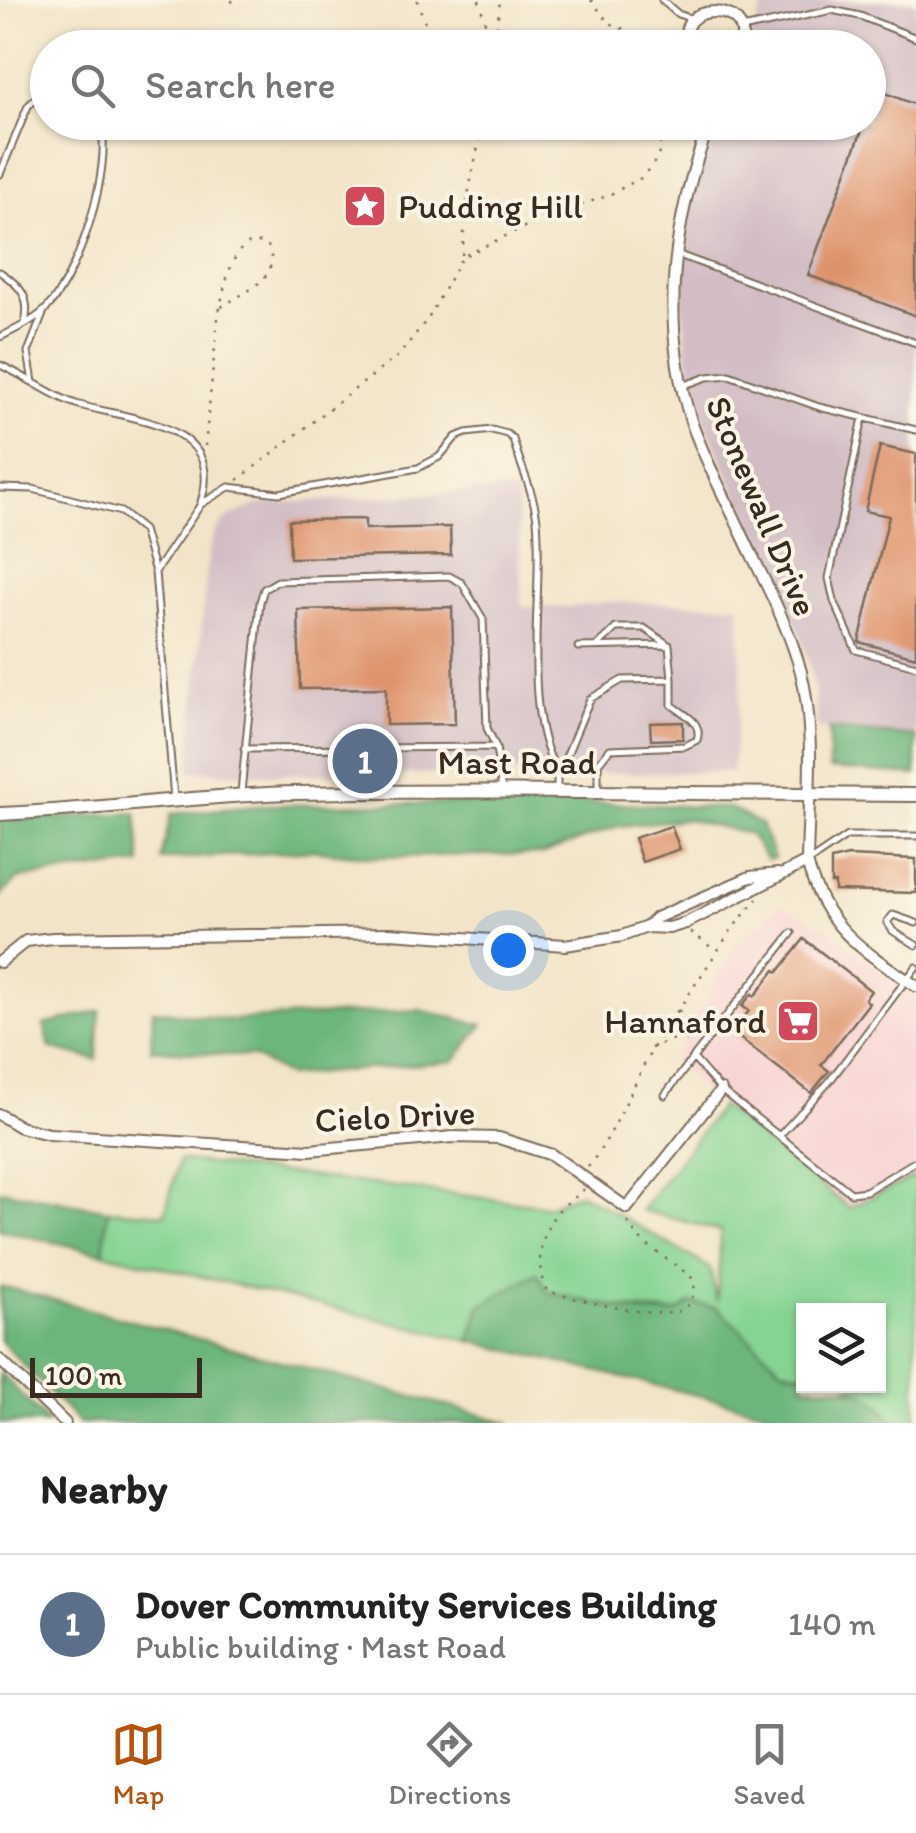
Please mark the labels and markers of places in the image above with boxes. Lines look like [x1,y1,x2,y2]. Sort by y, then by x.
place icon: Pudding Hill [342,183,388,229]
place label: Pudding Hill [398,185,583,227]
pin: 1 [332,724,398,798]
supermarket icon: Hannaford [775,998,821,1044]
place label: Hannaford [604,1000,766,1042]

